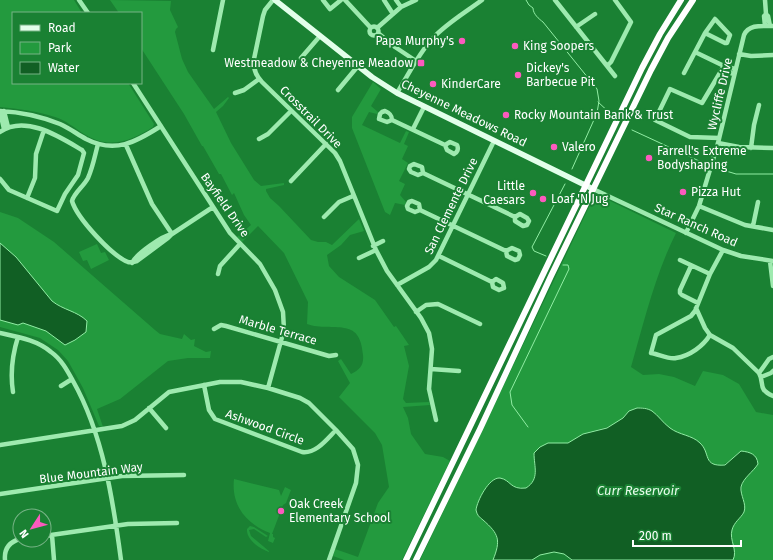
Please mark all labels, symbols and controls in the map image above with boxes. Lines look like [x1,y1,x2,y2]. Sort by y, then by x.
legend [12,12,142,84]
text: Road [48,21,76,35]
place label: Papa Murphy's [375,34,454,48]
marker: Papa Murphy's [457,36,467,46]
place label: King Soopers [523,39,595,53]
text: Park [48,41,72,55]
marker: King Soopers [510,41,520,51]
place label: Westmeadow & Cheyenne Meadow [224,56,413,70]
street label: Wycliffe Drive [705,56,735,132]
marker: Westmeadow & Cheyenne Meadow [416,58,426,68]
text: Water [48,61,80,75]
place label: Dickey's Barbecue Pit [526,61,596,89]
marker: Dickey's Barbecue Pit [513,70,523,80]
street label: Cheyenne Meadows Road [399,76,529,150]
place label: KinderCare [441,77,501,91]
marker: KinderCare [428,79,438,89]
street label: Crosstrail Drive [277,83,345,151]
place label: Rocky Mountain Bank & Trust [514,108,674,122]
marker: Rocky Mountain Bank & Trust [501,110,511,120]
place label: Valero [562,140,596,154]
marker: Valero [549,142,559,152]
place label: Farrell's Extreme Bodyshaping [657,144,747,172]
marker: Farrell's Extreme Bodyshaping [644,153,654,163]
street label: San Clemente Drive [422,155,480,257]
street label: Bayfield Drive [198,170,252,240]
place label: Little Caesars [483,179,525,207]
place label: Pizza Hut [691,185,742,199]
marker: Pizza Hut [678,187,688,197]
marker: Little Caesars [528,188,538,198]
place label: Loaf 'N Jug [551,192,609,206]
marker: Loaf 'N Jug [538,194,548,204]
street label: Star Ranch Road [652,200,740,250]
street label: Marble Terrace [237,312,319,348]
street label: Ashwood Circle [224,406,306,448]
street label: Blue Mountain Way [39,460,144,486]
water label: Curr Reservoir [597,483,680,498]
place label: Oak Creek Elementary School [289,497,391,525]
marker: Oak Creek Elementary School [276,506,286,516]
north arrow [12,508,52,548]
scale bar [633,522,741,548]
text: N [17,527,32,540]
text: 200 m [639,529,672,543]

